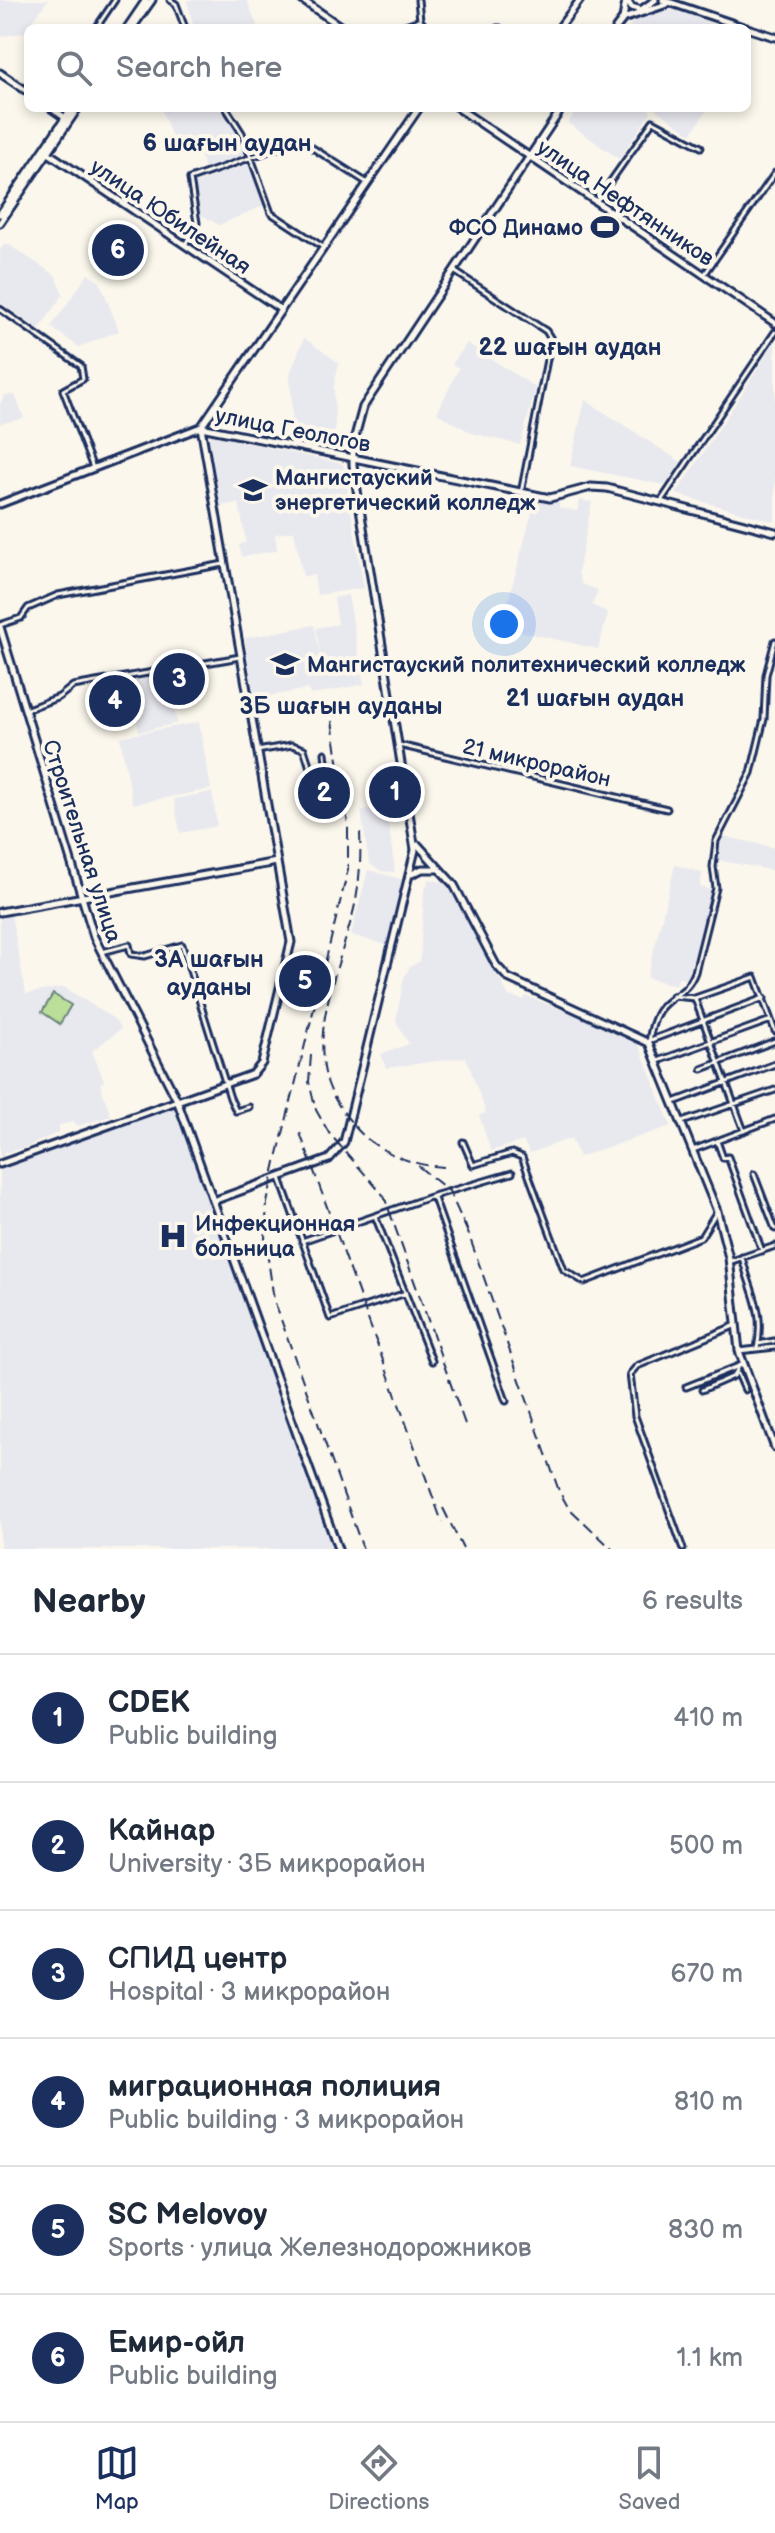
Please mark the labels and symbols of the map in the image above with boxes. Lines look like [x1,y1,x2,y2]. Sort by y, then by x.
district label: 6 шағын аудан [142,129,312,158]
street label: улица Нефтянников [532,134,719,273]
street label: улица Юбилейная [85,154,256,281]
sports icon: ФСО Динамо [590,212,620,242]
place label: ФСО Динамо [449,215,583,242]
pin: 6 [92,220,144,280]
district label: 22 шағын аудан [478,333,662,362]
street label: улица Геологов [213,402,373,459]
place label: Мангистауский энергетический колледж [275,465,536,517]
school or university icon: Мангистауский энергетический колледж [238,475,268,505]
your location [484,604,524,644]
pin: 3 [153,649,205,709]
school or university icon: Мангистауский политехнический колледж [270,649,300,679]
place label: Мангистауский политехнический колледж [307,652,746,679]
pin: 4 [89,671,141,731]
district label: 21 шағын аудан [506,684,684,713]
district label: 3Б шағын ауданы [239,692,443,721]
street label: 21 микрорайон [460,733,613,794]
street label: Строительная улица [36,737,127,946]
pin: 1 [369,762,421,822]
pin: 2 [298,763,350,823]
district label: 3А шағын ауданы [154,945,264,1002]
pin: 5 [279,951,331,1011]
place label: Инфекционная больница [195,1211,356,1263]
hospital icon: Инфекционная больница [158,1221,188,1251]

